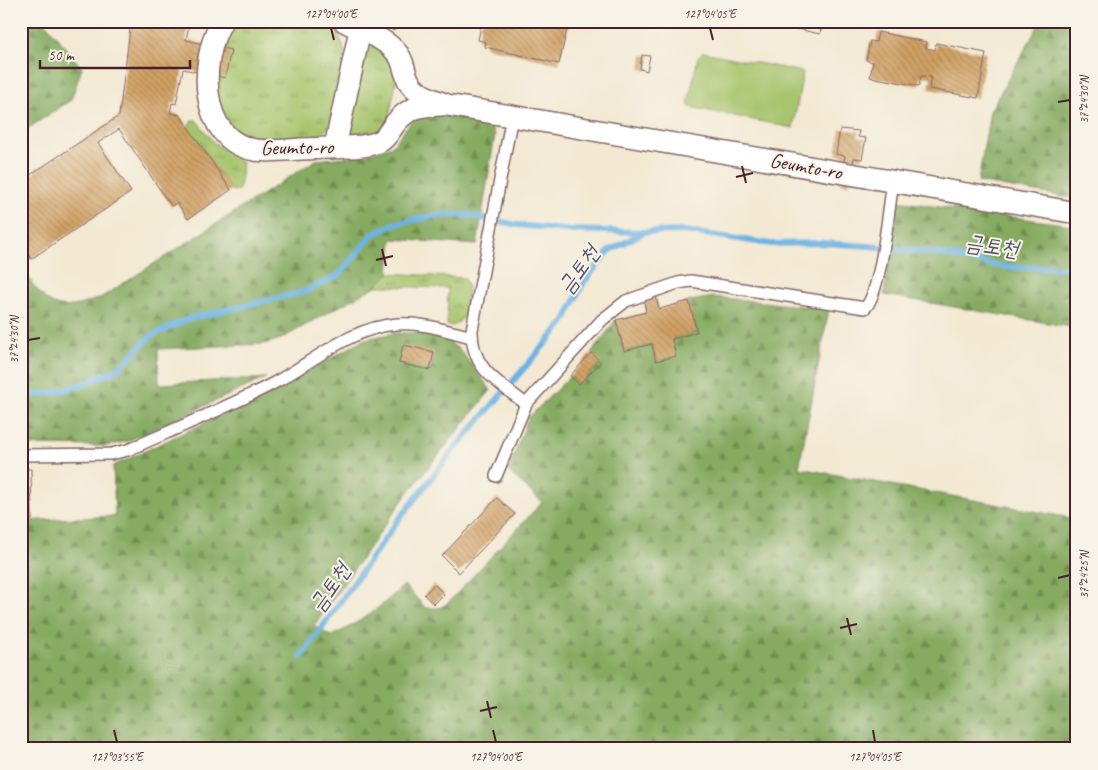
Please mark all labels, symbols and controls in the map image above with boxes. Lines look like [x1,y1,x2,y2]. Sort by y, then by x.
text: 127°04'00"E [305,6,359,22]
text: 127°04'05"E [684,6,738,22]
scale bar [40,38,190,70]
text: 50 m [48,46,75,65]
text: 37°24'30"N [1076,75,1092,124]
street label: Geumto-ro [260,133,335,161]
street label: Geumto-ro [768,147,846,185]
water label: 금토천 [964,228,1022,264]
water label: 금토천 [552,238,607,299]
text: 37°24'30"N [6,315,22,364]
text: 37°24'25"N [1076,550,1092,599]
water label: 금토천 [303,556,358,617]
text: 127°03'55"E [91,749,145,765]
text: 127°04'00"E [470,749,524,765]
text: 127°04'05"E [849,749,903,765]

